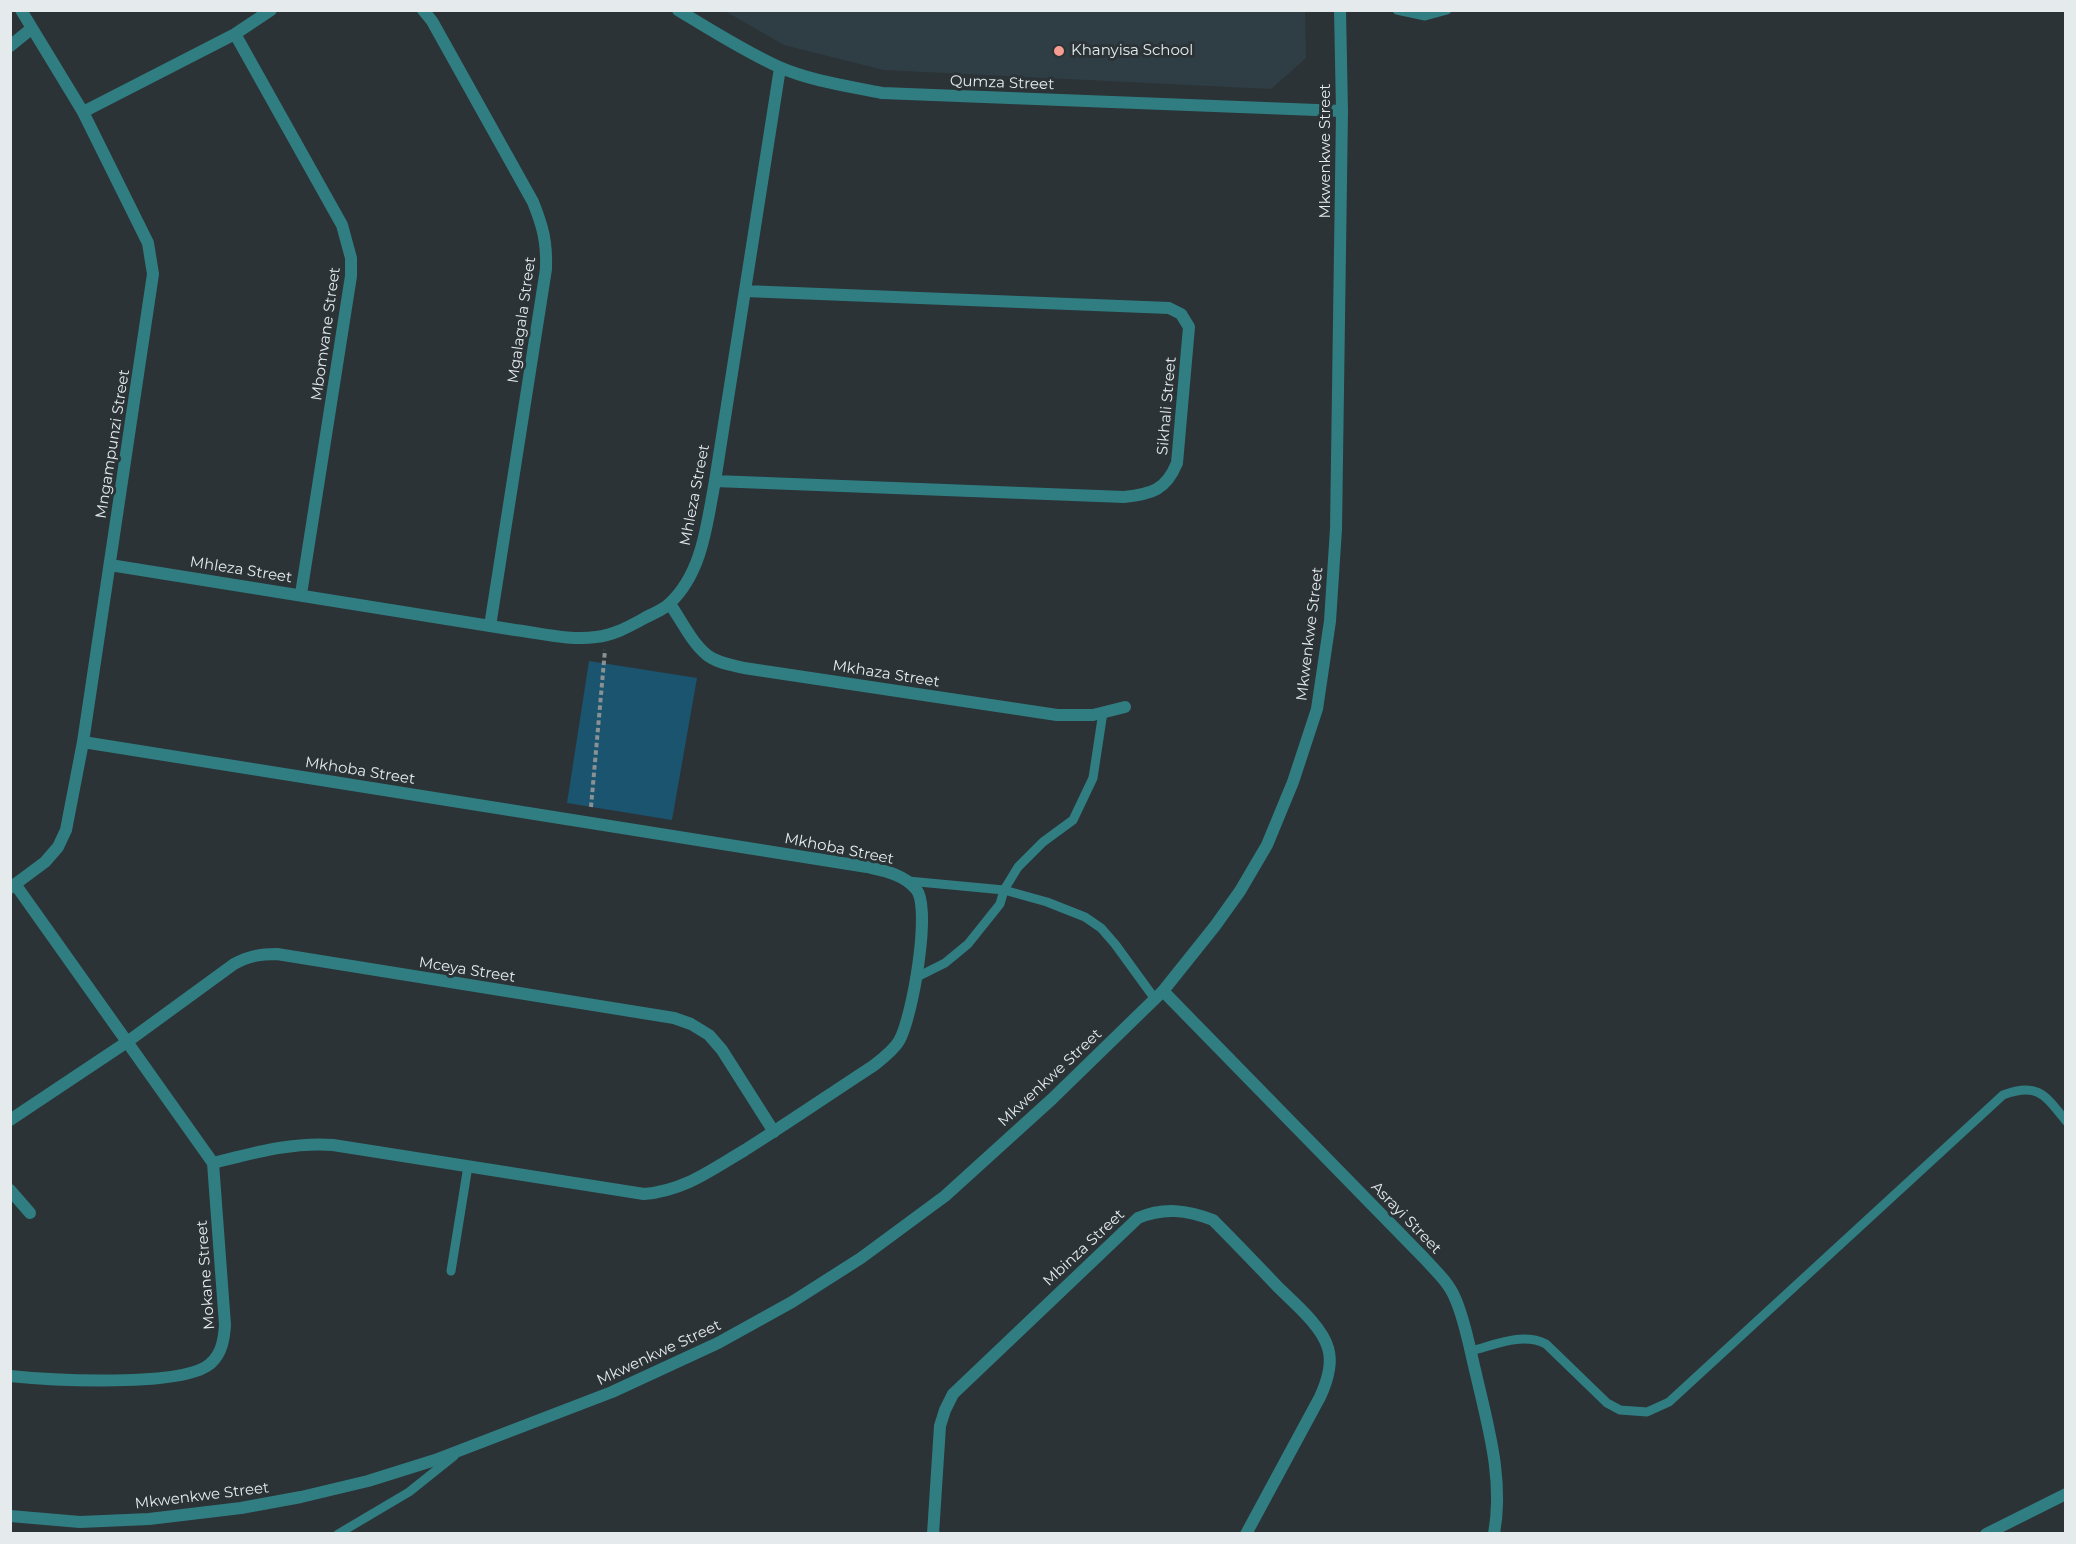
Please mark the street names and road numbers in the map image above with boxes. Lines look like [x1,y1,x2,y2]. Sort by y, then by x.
street label: Qumza Street [950,72,1054,94]
street label: Mkwenkwe Street [1317,84,1335,218]
street label: Mgalagala Street [504,256,540,384]
street label: Mbomvane Street [308,266,344,402]
street label: Sikhali Street [1154,356,1180,456]
street label: Mngampunzi Street [92,368,134,520]
street label: Mhleza Street [676,443,714,547]
street label: Mhleza Street [189,553,293,587]
street label: Mkwenkwe Street [1293,566,1327,702]
street label: Mkhaza Street [831,657,941,691]
street label: Mkhoba Street [304,753,416,789]
street label: Mkhoba Street [783,830,895,868]
street label: Mceya Street [417,953,517,987]
street label: Mkwenkwe Street [995,1025,1105,1131]
street label: Asrayi Street [1367,1178,1445,1258]
street label: Mbinza Street [1040,1206,1128,1290]
street label: Mokane Street [193,1220,219,1330]
street label: Mkwenkwe Street [594,1316,724,1390]
street label: Mkwenkwe Street [134,1479,270,1513]

